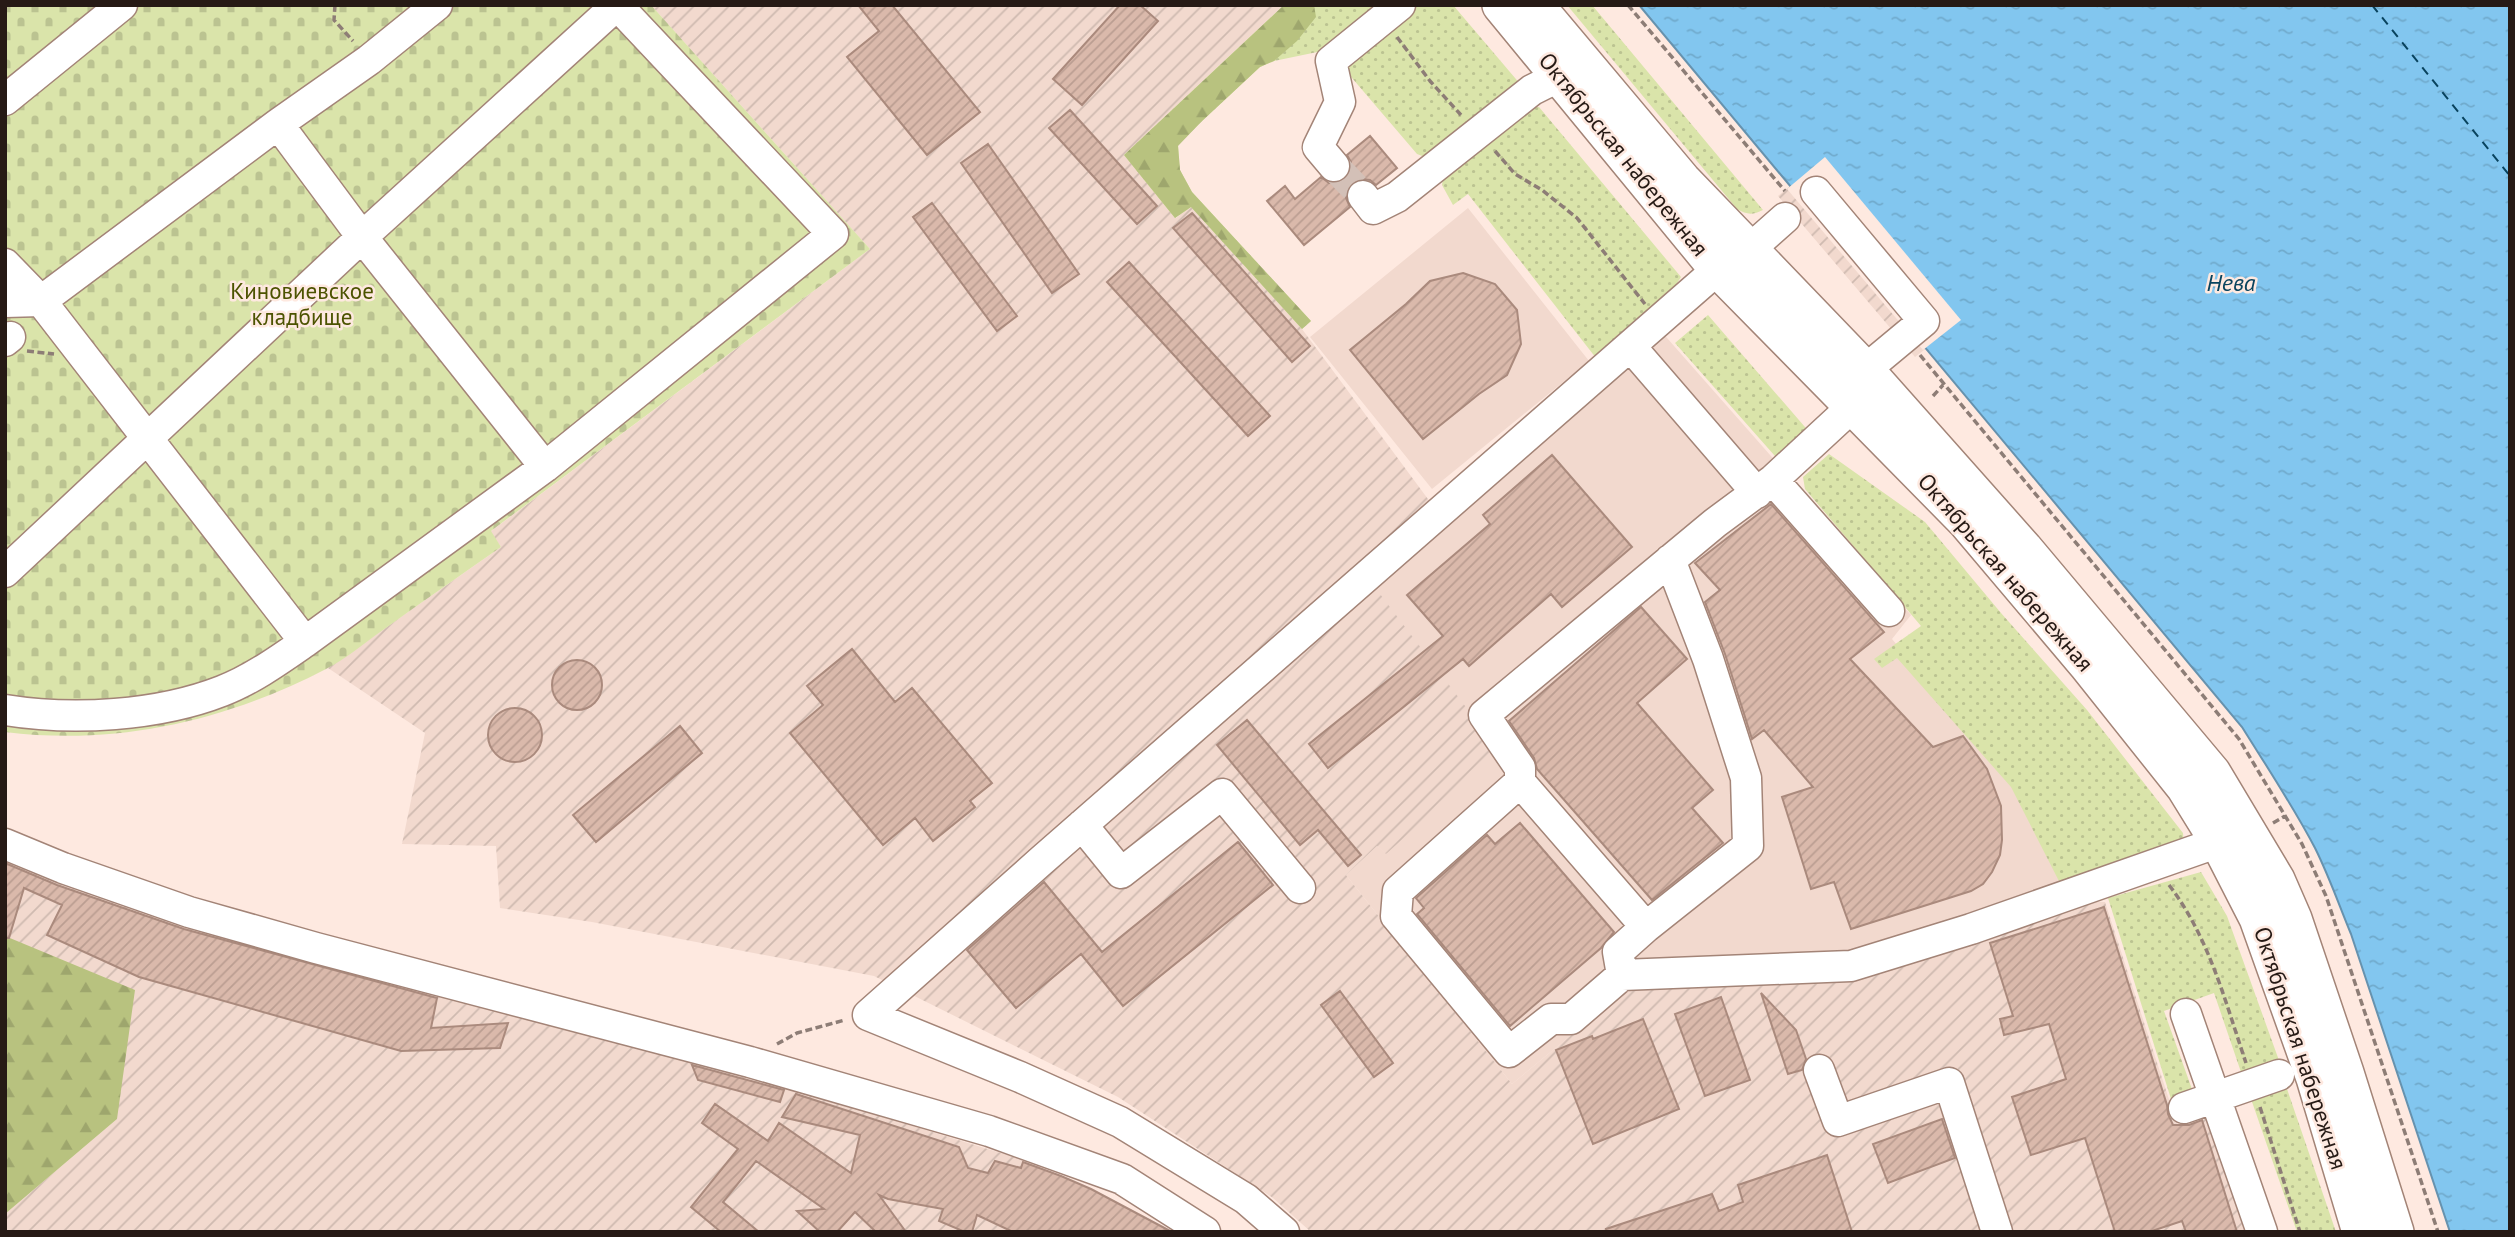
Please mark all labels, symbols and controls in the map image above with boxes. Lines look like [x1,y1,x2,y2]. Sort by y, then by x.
street label: Октябрьская набережная [1533,46,1715,262]
water label: Нева [2206,267,2256,298]
park label: Киновиевское кладбище [230,276,374,331]
street label: Октябрьская набережная [1912,467,2100,677]
street label: Октябрьская набережная [2248,923,2354,1173]

